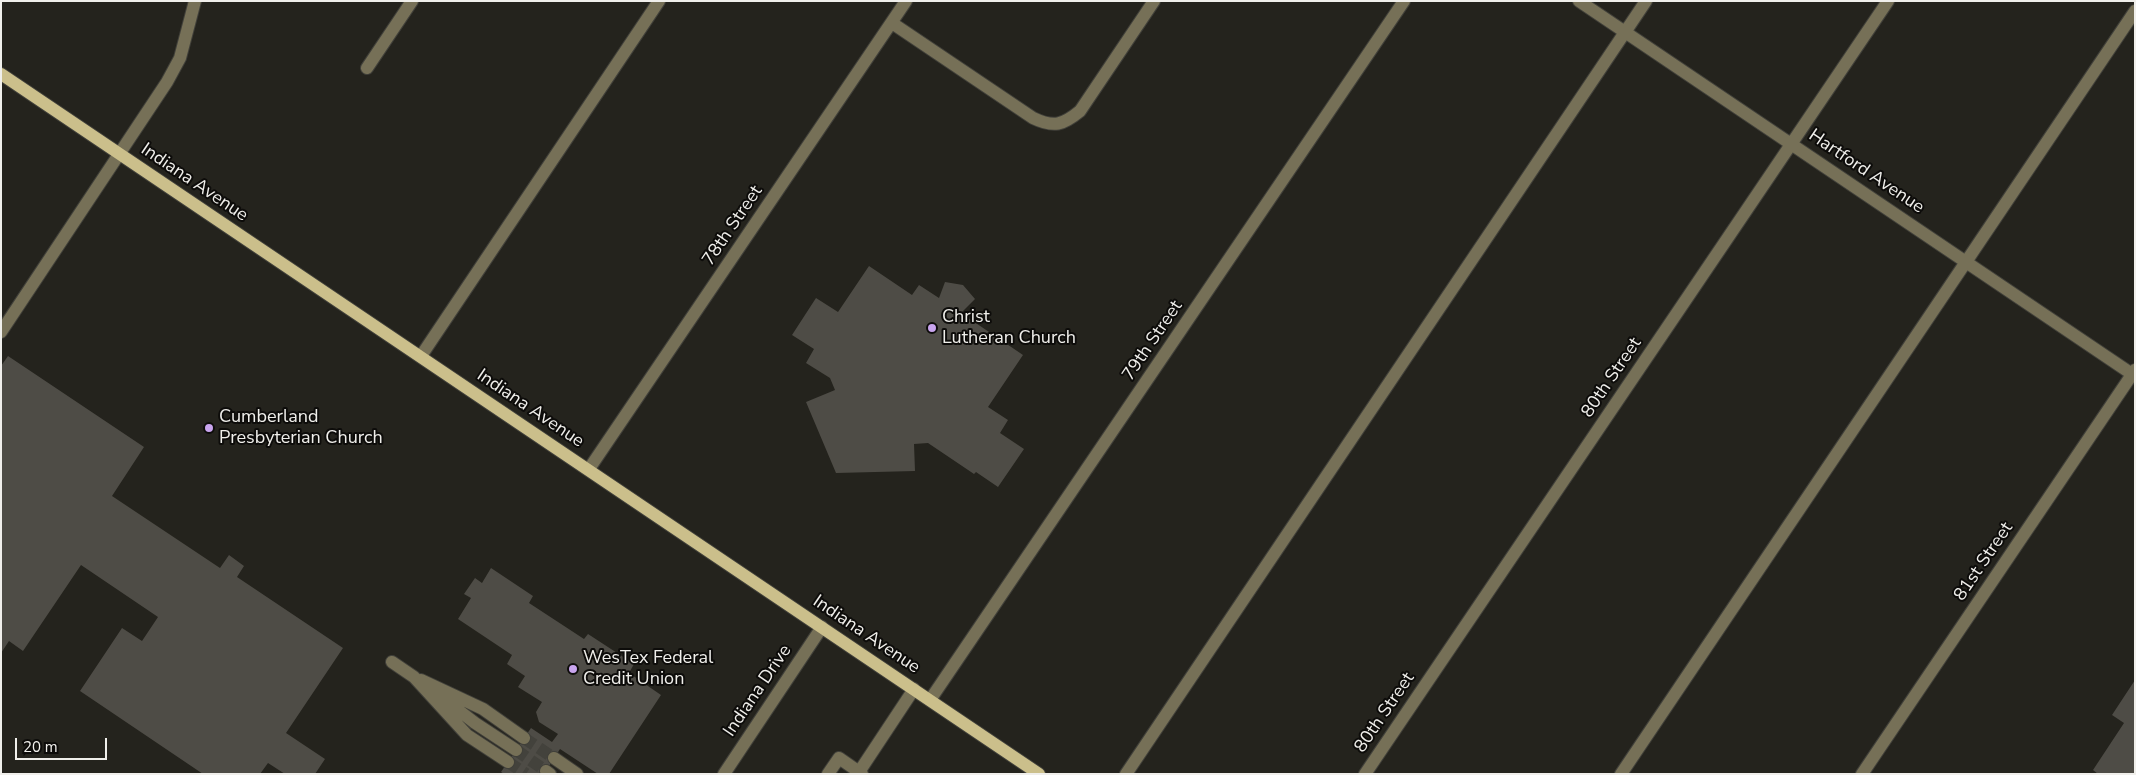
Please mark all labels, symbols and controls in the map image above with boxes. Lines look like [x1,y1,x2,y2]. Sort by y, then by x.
street label: Hartford Avenue [1804,125,1928,219]
street label: Indiana Avenue [136,139,252,227]
street label: 78th Street [698,182,768,270]
street label: 79th Street [1118,297,1188,385]
place label: Christ Lutheran Church [942,307,1076,350]
marker: Christ Lutheran Church [926,322,938,334]
street label: 80th Street [1577,334,1647,422]
street label: Indiana Avenue [472,365,588,453]
place label: Cumberland Presbyterian Church [219,407,383,449]
marker: Cumberland Presbyterian Church [203,422,215,434]
street label: 81st Street [1950,519,2018,605]
street label: Indiana Avenue [808,591,924,679]
street label: Indiana Drive [719,641,797,741]
place label: WesTex Federal Credit Union [583,648,713,691]
marker: WesTex Federal Credit Union [567,663,579,675]
street label: 80th Street [1350,669,1420,757]
scale bar [18,728,110,760]
text: 20 m [23,737,58,757]

